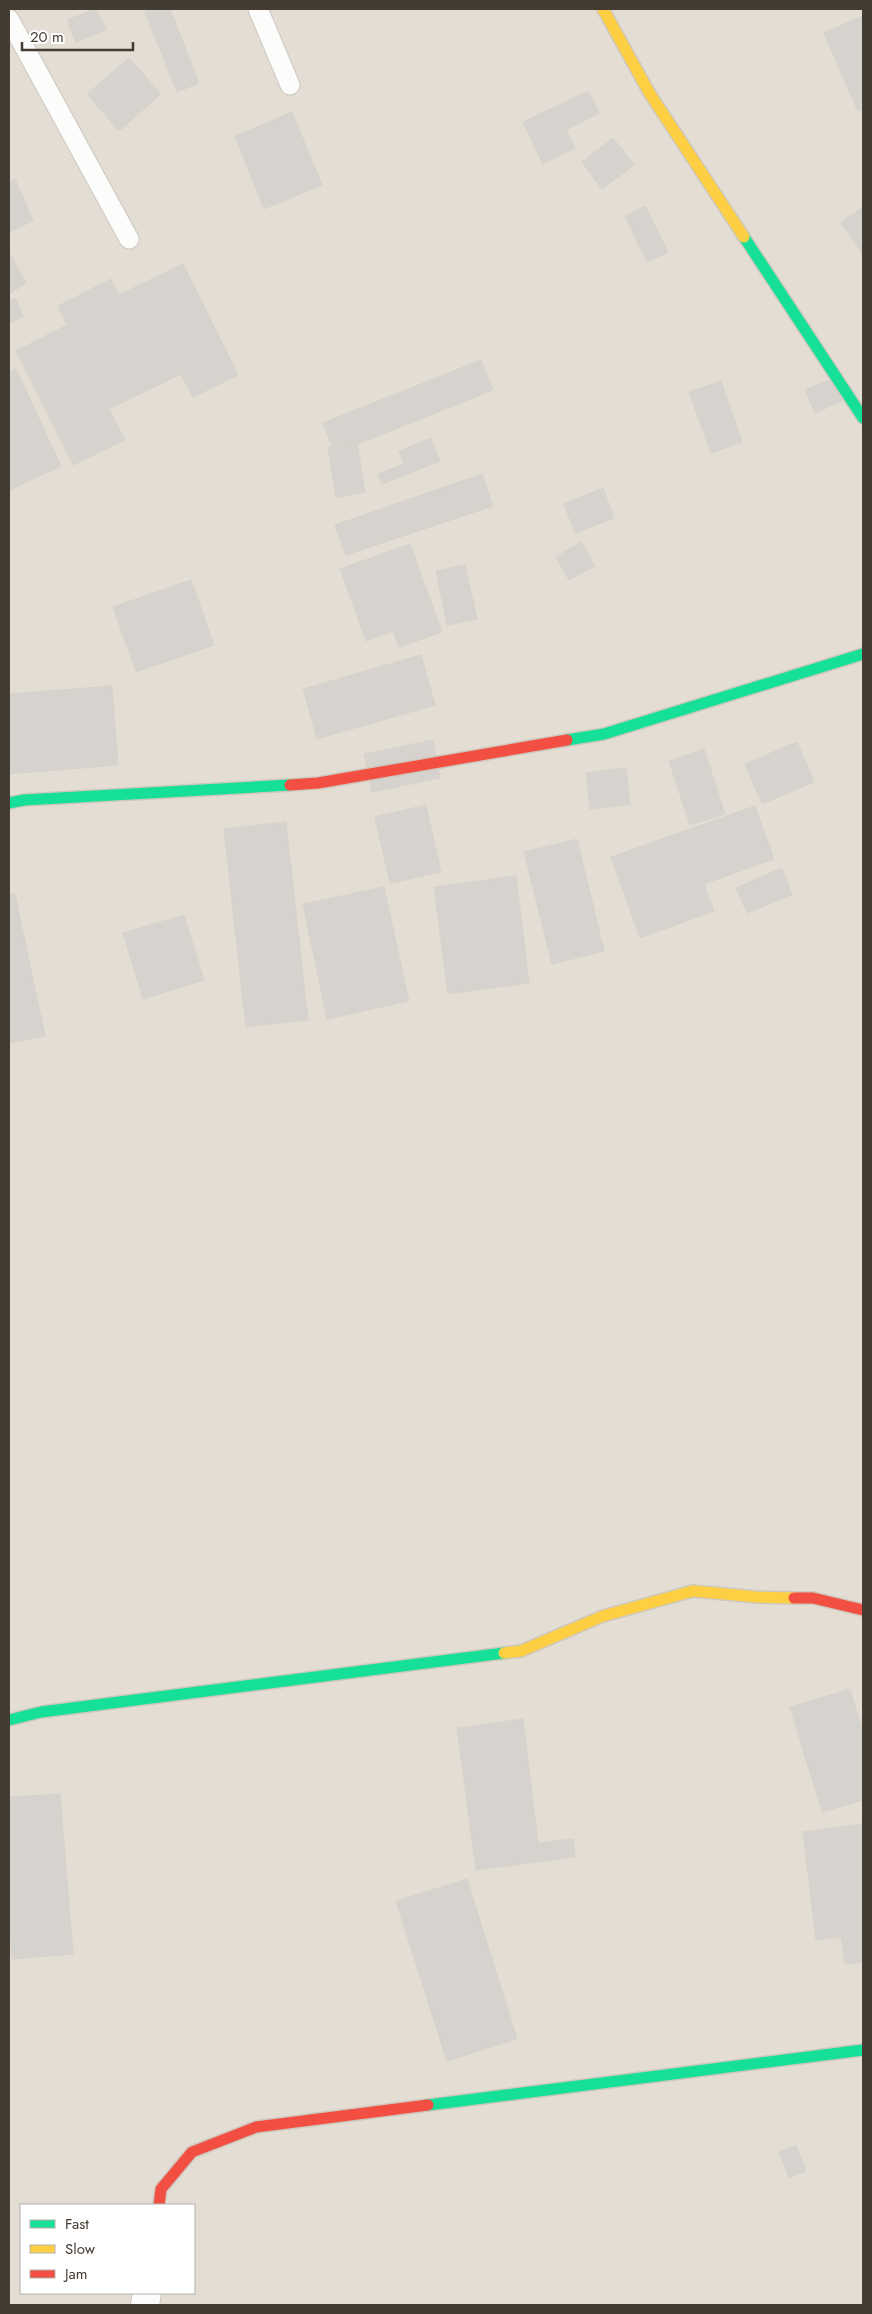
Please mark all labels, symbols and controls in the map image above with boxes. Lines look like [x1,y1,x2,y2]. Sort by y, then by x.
scale bar [22,20,134,52]
text: 20 m [30,26,64,48]
legend [20,2204,195,2294]
text: Fast [65,2213,89,2235]
text: Slow [65,2238,96,2260]
text: Jam [63,2263,88,2285]

